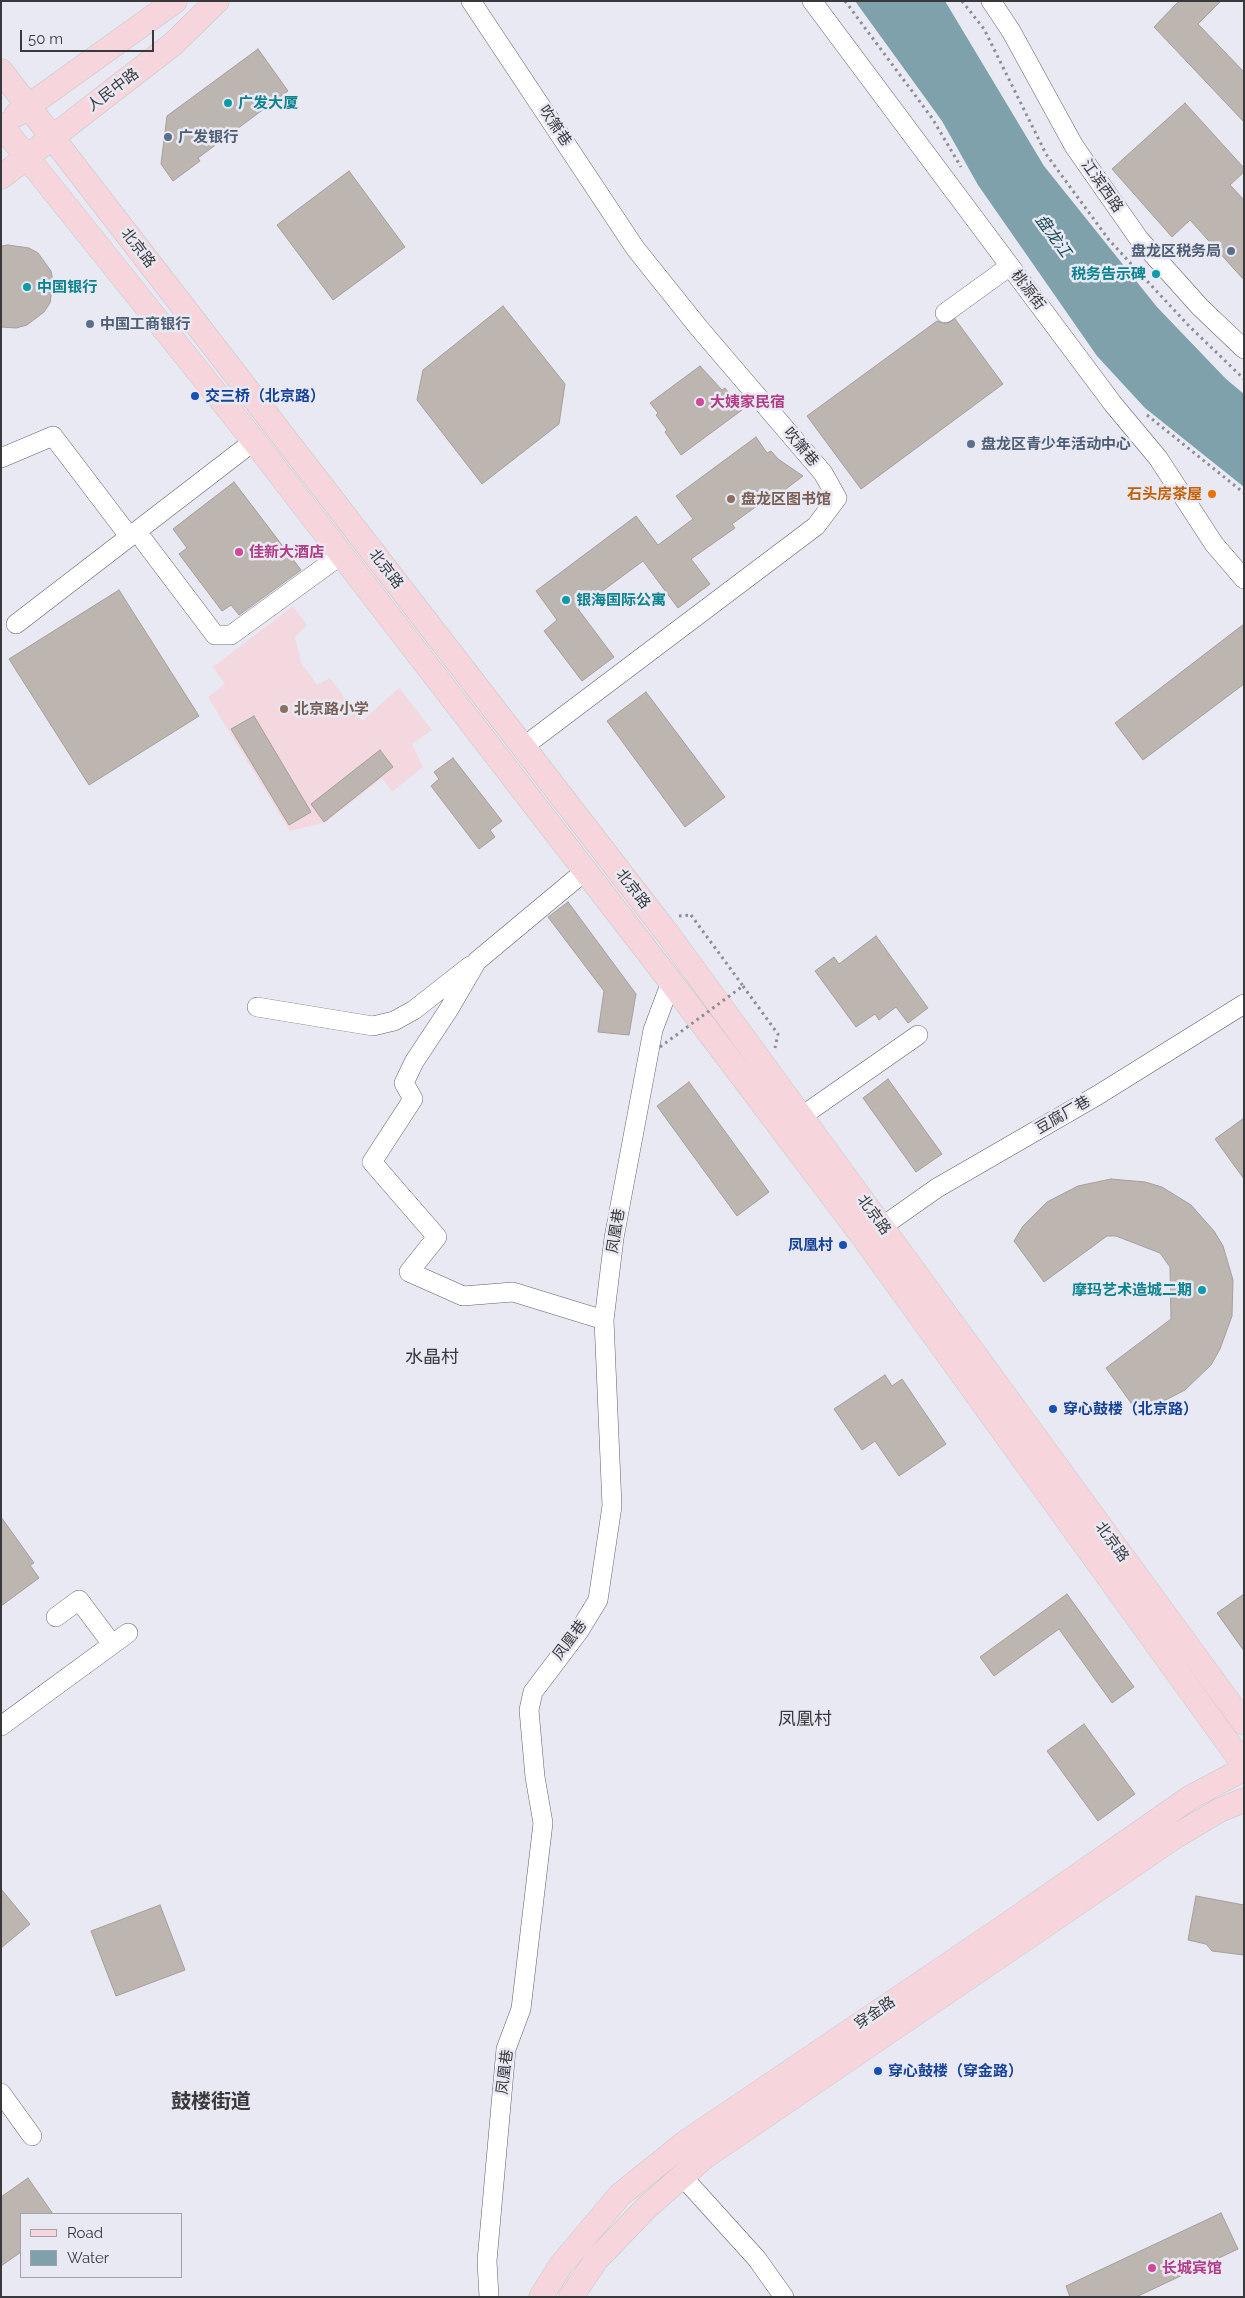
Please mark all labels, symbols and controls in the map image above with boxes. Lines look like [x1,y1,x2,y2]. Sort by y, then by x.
scale bar [22,20,156,52]
text: 50 m [28,30,63,48]
street label: 人民中路 [84,65,142,115]
place label: 广发大厦 [238,94,298,112]
marker: 广发大厦 [222,97,234,109]
street label: 吹箫巷 [535,102,575,150]
place label: 广发银行 [178,128,238,146]
marker: 广发银行 [162,131,174,143]
street label: 江滨西路 [1077,156,1127,216]
water label: 盘龙江 [1031,211,1075,261]
street label: 北京路 [117,225,159,271]
place label: 盘龙区税务局 [1131,242,1221,260]
marker: 盘龙区税务局 [1225,245,1237,257]
place label: 税务告示碑 [1071,265,1146,283]
street label: 桃源街 [1007,267,1049,313]
marker: 税务告示碑 [1150,268,1162,280]
place label: 中国银行 [37,278,97,296]
marker: 中国银行 [21,281,33,293]
place label: 中国工商银行 [100,315,190,333]
marker: 中国工商银行 [84,318,96,330]
place label: 交三桥（北京路） [205,387,325,405]
marker: 交三桥（北京路） [189,390,201,402]
place label: 大姨家民宿 [710,393,785,411]
marker: 大姨家民宿 [694,396,706,408]
street label: 吹箫巷 [780,424,822,470]
place label: 盘龙区青少年活动中心 [981,435,1131,453]
marker: 盘龙区青少年活动中心 [965,438,977,450]
place label: 石头房茶屋 [1127,485,1202,503]
marker: 石头房茶屋 [1206,488,1218,500]
place label: 盘龙区图书馆 [741,490,831,508]
marker: 盘龙区图书馆 [725,493,737,505]
place label: 佳新大酒店 [249,543,324,561]
marker: 佳新大酒店 [233,546,245,558]
street label: 北京路 [365,546,407,592]
place label: 银海国际公寓 [576,591,666,609]
marker: 银海国际公寓 [560,594,572,606]
place label: 北京路小学 [294,700,369,718]
marker: 北京路小学 [278,703,290,715]
street label: 北京路 [612,866,654,912]
street label: 豆腐厂巷 [1033,1092,1093,1138]
street label: 北京路 [853,1192,895,1238]
street label: 凤凰巷 [604,1207,628,1255]
place label: 凤凰村 [788,1236,833,1254]
marker: 凤凰村 [837,1239,849,1251]
place label: 摩玛艺术造城二期 [1072,1281,1192,1299]
marker: 摩玛艺术造城二期 [1196,1284,1208,1296]
district label: 水晶村 [405,1347,459,1369]
place label: 穿心鼓楼（北京路） [1063,1400,1198,1418]
marker: 穿心鼓楼（北京路） [1047,1403,1059,1415]
street label: 北京路 [1091,1519,1133,1565]
street label: 凤凰巷 [549,1617,591,1663]
district label: 凤凰村 [778,1709,832,1731]
street label: 穿金路 [851,1993,899,2033]
street label: 凤凰巷 [493,2049,517,2095]
place label: 穿心鼓楼（穿金路） [888,2062,1023,2080]
marker: 穿心鼓楼（穿金路） [872,2065,884,2077]
district label: 鼓楼街道 [171,2090,251,2114]
legend [20,2213,182,2278]
text: Road [67,2224,103,2242]
text: Water [67,2249,109,2267]
place label: 长城宾馆 [1162,2259,1222,2277]
marker: 长城宾馆 [1146,2262,1158,2274]

